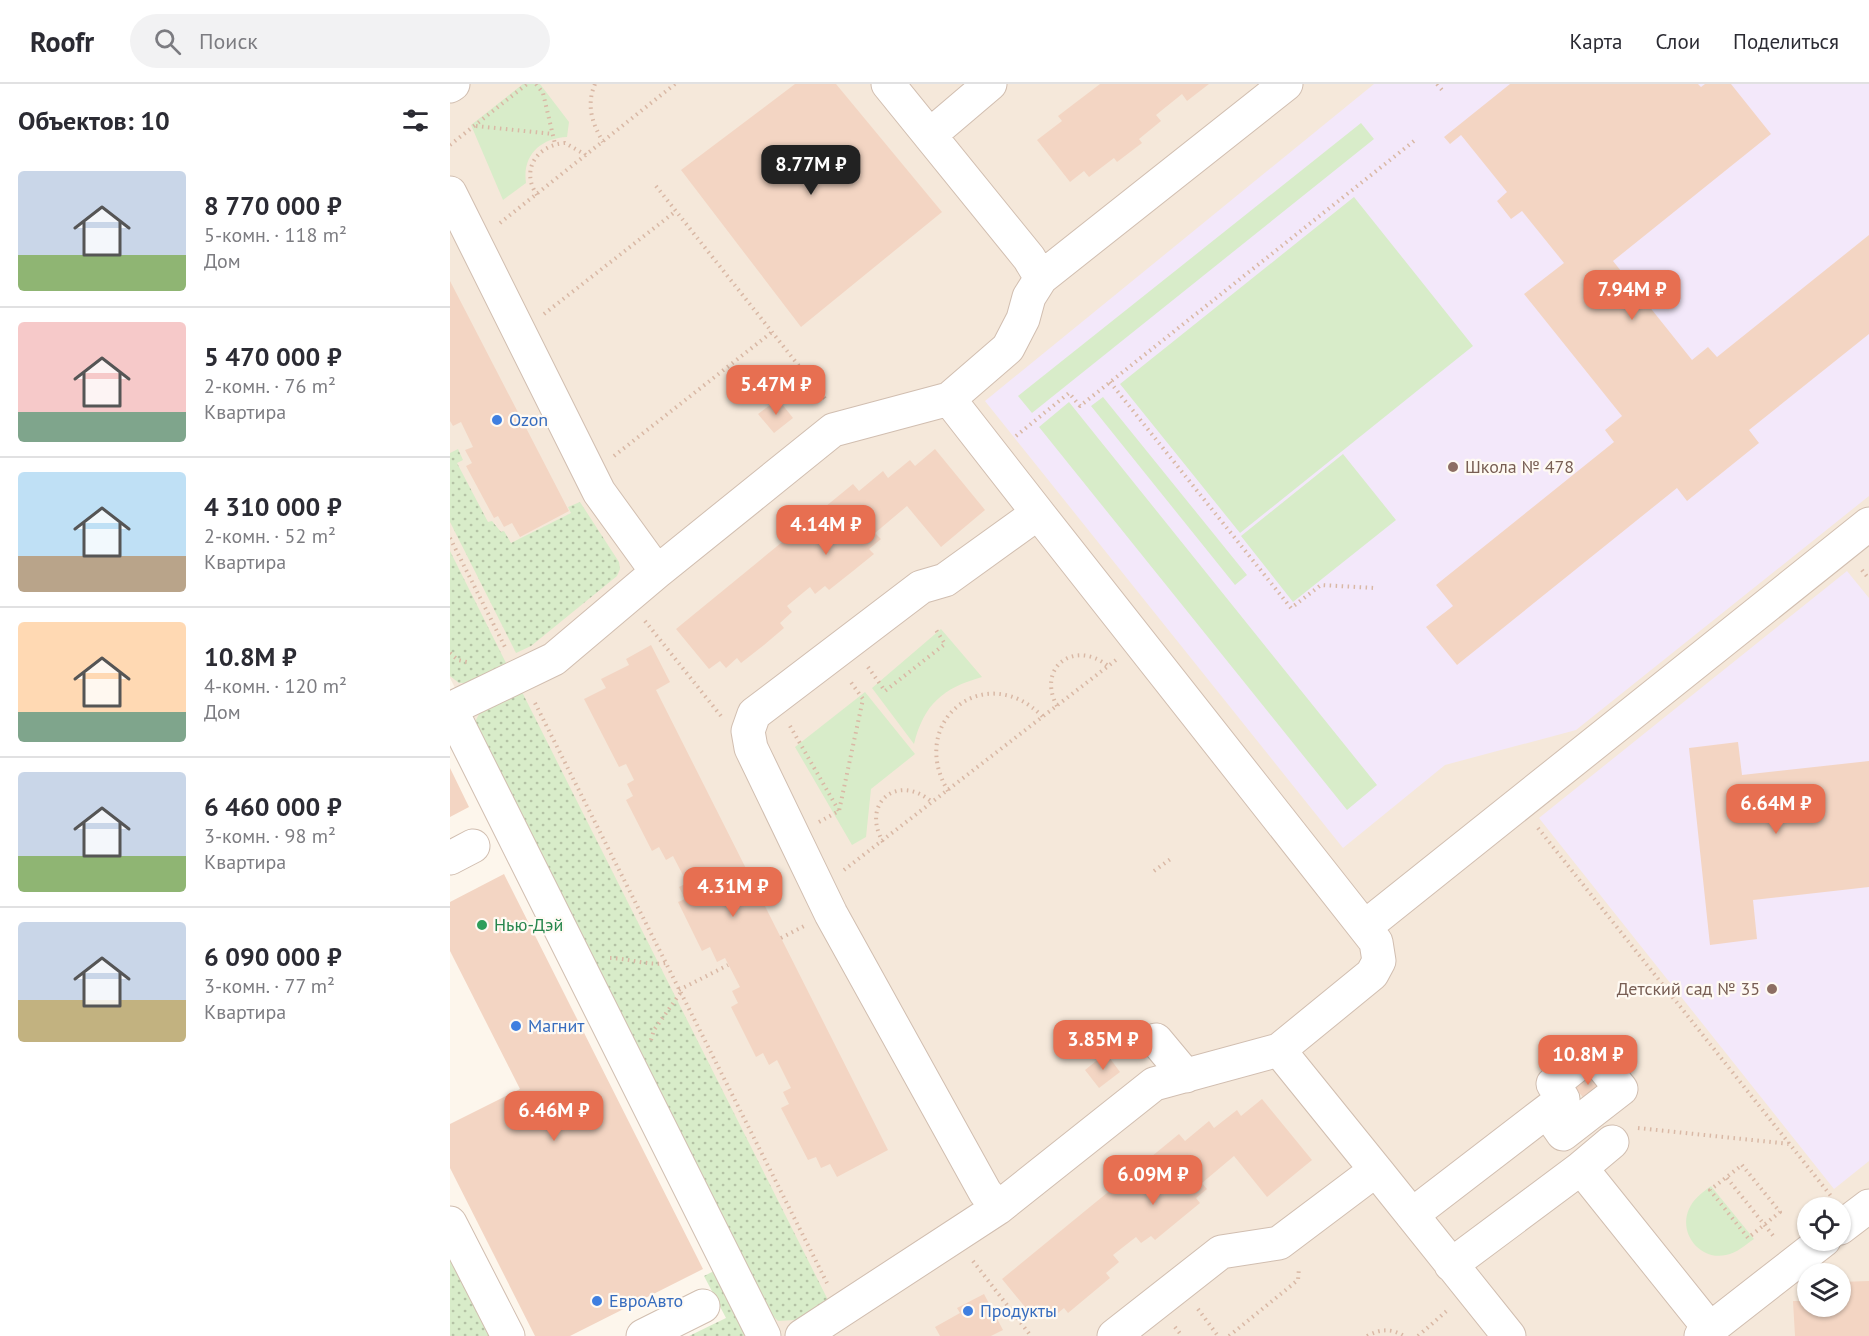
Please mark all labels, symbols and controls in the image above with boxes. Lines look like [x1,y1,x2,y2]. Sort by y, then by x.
search box [130,14,550,68]
text: Roofr [30,23,94,60]
icon: search [151,25,184,58]
text: Поиск [199,27,258,55]
text: Карта [1569,28,1622,55]
text: Слои [1655,28,1700,55]
text: Поделиться [1733,28,1839,55]
text: Объектов: 10 [18,104,170,137]
icon: filters [399,104,432,137]
pin: 8.77M ₽ [756,145,866,196]
text: 8.77M ₽ [775,151,847,177]
text: 8 770 000 ₽ [204,189,342,222]
icon: home [66,195,138,267]
text: 5-комн. · 118 m² [204,222,347,248]
text: Дом [204,248,241,274]
pin: 7.94M ₽ [1577,270,1687,321]
text: 7.94M ₽ [1598,276,1666,302]
text: 5 470 000 ₽ [204,340,342,373]
icon: home [66,346,138,418]
pin: 5.47M ₽ [721,365,831,416]
text: 5.47M ₽ [740,371,812,397]
text: 2-комн. · 76 m² [204,373,336,399]
text: Квартира [204,399,286,425]
place label: Ozon [509,408,548,431]
marker: Ozon [490,413,504,427]
place label: Школа № 478 [1465,455,1574,478]
marker: Школа № 478 [1446,460,1460,474]
text: 4 310 000 ₽ [204,490,342,523]
icon: home [66,496,138,568]
pin: 4.14M ₽ [771,505,881,556]
text: 4.14M ₽ [790,511,862,537]
text: 2-комн. · 52 m² [204,523,336,549]
text: Квартира [204,549,286,575]
text: 10.8M ₽ [204,640,297,673]
icon: home [66,646,138,718]
text: 4-комн. · 120 m² [204,673,347,699]
text: Дом [204,699,241,725]
pin: 6.64M ₽ [1721,784,1831,835]
text: 6 460 000 ₽ [204,790,342,823]
text: 6.64M ₽ [1740,790,1812,816]
icon: home [66,796,138,868]
text: 3-комн. · 98 m² [204,823,336,849]
text: Квартира [204,849,286,875]
pin: 4.31M ₽ [678,867,788,918]
text: 4.31M ₽ [697,873,769,899]
place label: Нью-Дэй [494,913,563,936]
marker: Нью-Дэй [475,918,489,932]
text: 6 090 000 ₽ [204,940,342,973]
icon: home [66,946,138,1018]
text: 3-комн. · 77 m² [204,973,335,999]
place label: Детский сад № 35 [1617,977,1760,1000]
marker: Детский сад № 35 [1765,982,1779,996]
text: Квартира [204,999,286,1025]
place label: Магнит [528,1014,585,1037]
marker: Магнит [509,1019,523,1033]
pin: 3.85M ₽ [1048,1020,1158,1071]
text: 3.85M ₽ [1067,1026,1139,1052]
pin: 10.8M ₽ [1533,1035,1643,1086]
text: 10.8M ₽ [1552,1041,1624,1067]
pin: 6.46M ₽ [499,1091,609,1142]
text: 6.46M ₽ [518,1097,590,1123]
pin: 6.09M ₽ [1098,1155,1208,1206]
text: 6.09M ₽ [1117,1161,1189,1187]
map controls [1797,1197,1851,1317]
button: locate [1797,1197,1851,1251]
button: layers [1797,1263,1851,1317]
place label: ЕвроАвто [609,1289,683,1312]
marker: ЕвроАвто [590,1294,604,1308]
place label: Продукты [980,1299,1057,1322]
marker: Продукты [961,1304,975,1318]

